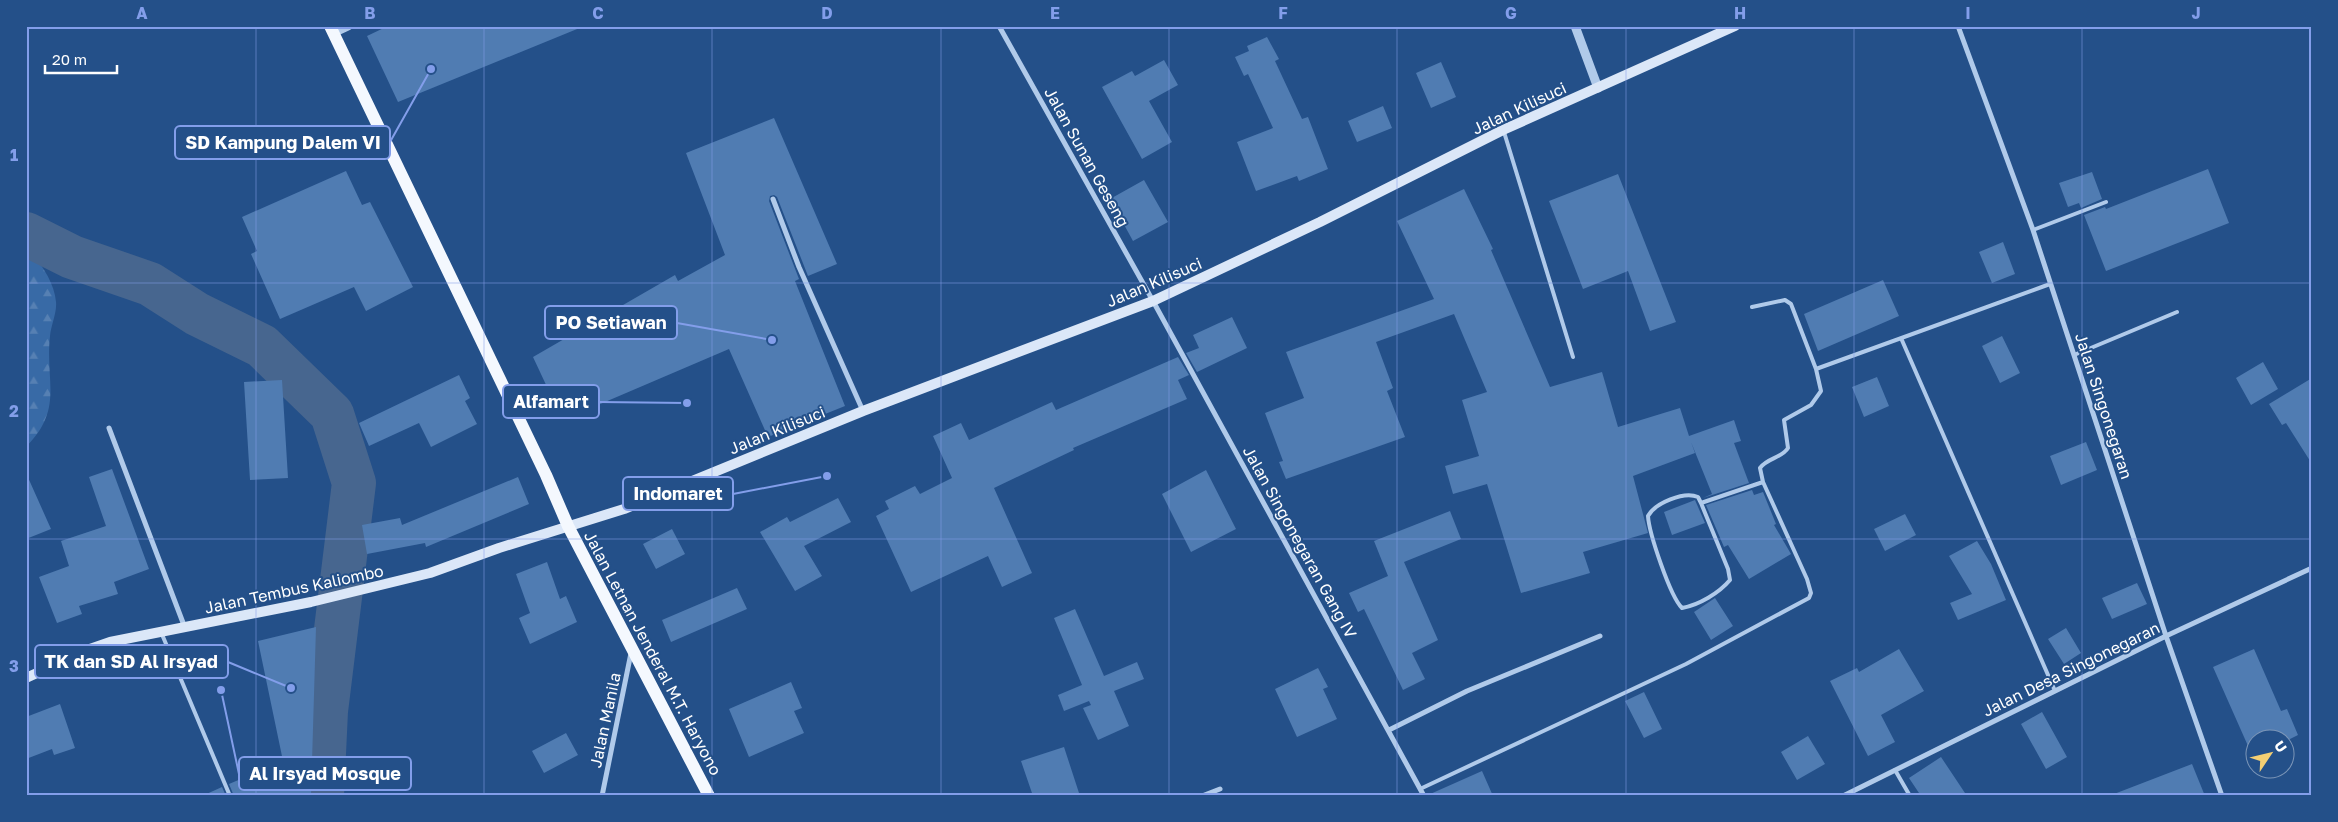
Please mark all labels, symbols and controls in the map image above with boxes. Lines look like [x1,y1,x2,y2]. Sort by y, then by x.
text: A [136,3,148,23]
text: B [364,3,376,23]
text: C [592,3,604,23]
text: D [821,3,833,23]
text: E [1050,3,1060,23]
text: F [1278,3,1288,23]
text: G [1505,3,1517,23]
text: H [1734,3,1746,23]
text: I [1965,3,1971,23]
text: J [2191,3,2201,23]
scale bar [45,42,118,74]
text: 20 m [52,50,87,68]
street label: Jalan Kilisuci [1469,77,1569,139]
street label: Jalan Sunan Geseng [1040,84,1134,230]
callout: SD Kampung Dalem VI [175,126,390,159]
text: SD Kampung Dalem VI [185,131,381,153]
text: 1 [10,145,18,165]
street label: Jalan Kilisuci [1103,253,1205,311]
callout: PO Setiawan [545,306,677,339]
text: PO Setiawan [555,311,667,333]
street label: Jalan Singonegaran [2071,330,2137,482]
callout: Alfamart [503,385,599,418]
text: Alfamart [513,390,589,412]
text: 2 [9,401,19,421]
street label: Jalan Kilisuci [726,402,828,458]
street label: Jalan Singonegaran Gang IV [1239,443,1361,642]
callout: Indomaret [623,477,733,510]
text: Indomaret [633,482,723,504]
street label: Jalan Letnan Jenderal M.T. Haryono [580,527,726,779]
street label: Jalan Tembus Kaliombo [203,560,385,618]
street label: Jalan Desa Singonegaran [1979,617,2163,721]
callout: TK dan SD Al Irsyad [35,645,228,678]
text: TK dan SD Al Irsyad [44,650,218,672]
text: 3 [9,656,19,676]
street label: Jalan Manila [585,670,625,770]
north arrow [2246,730,2296,780]
text: U [2271,737,2291,755]
callout: Al Irsyad Mosque [239,757,411,790]
text: Al Irsyad Mosque [249,762,401,784]

